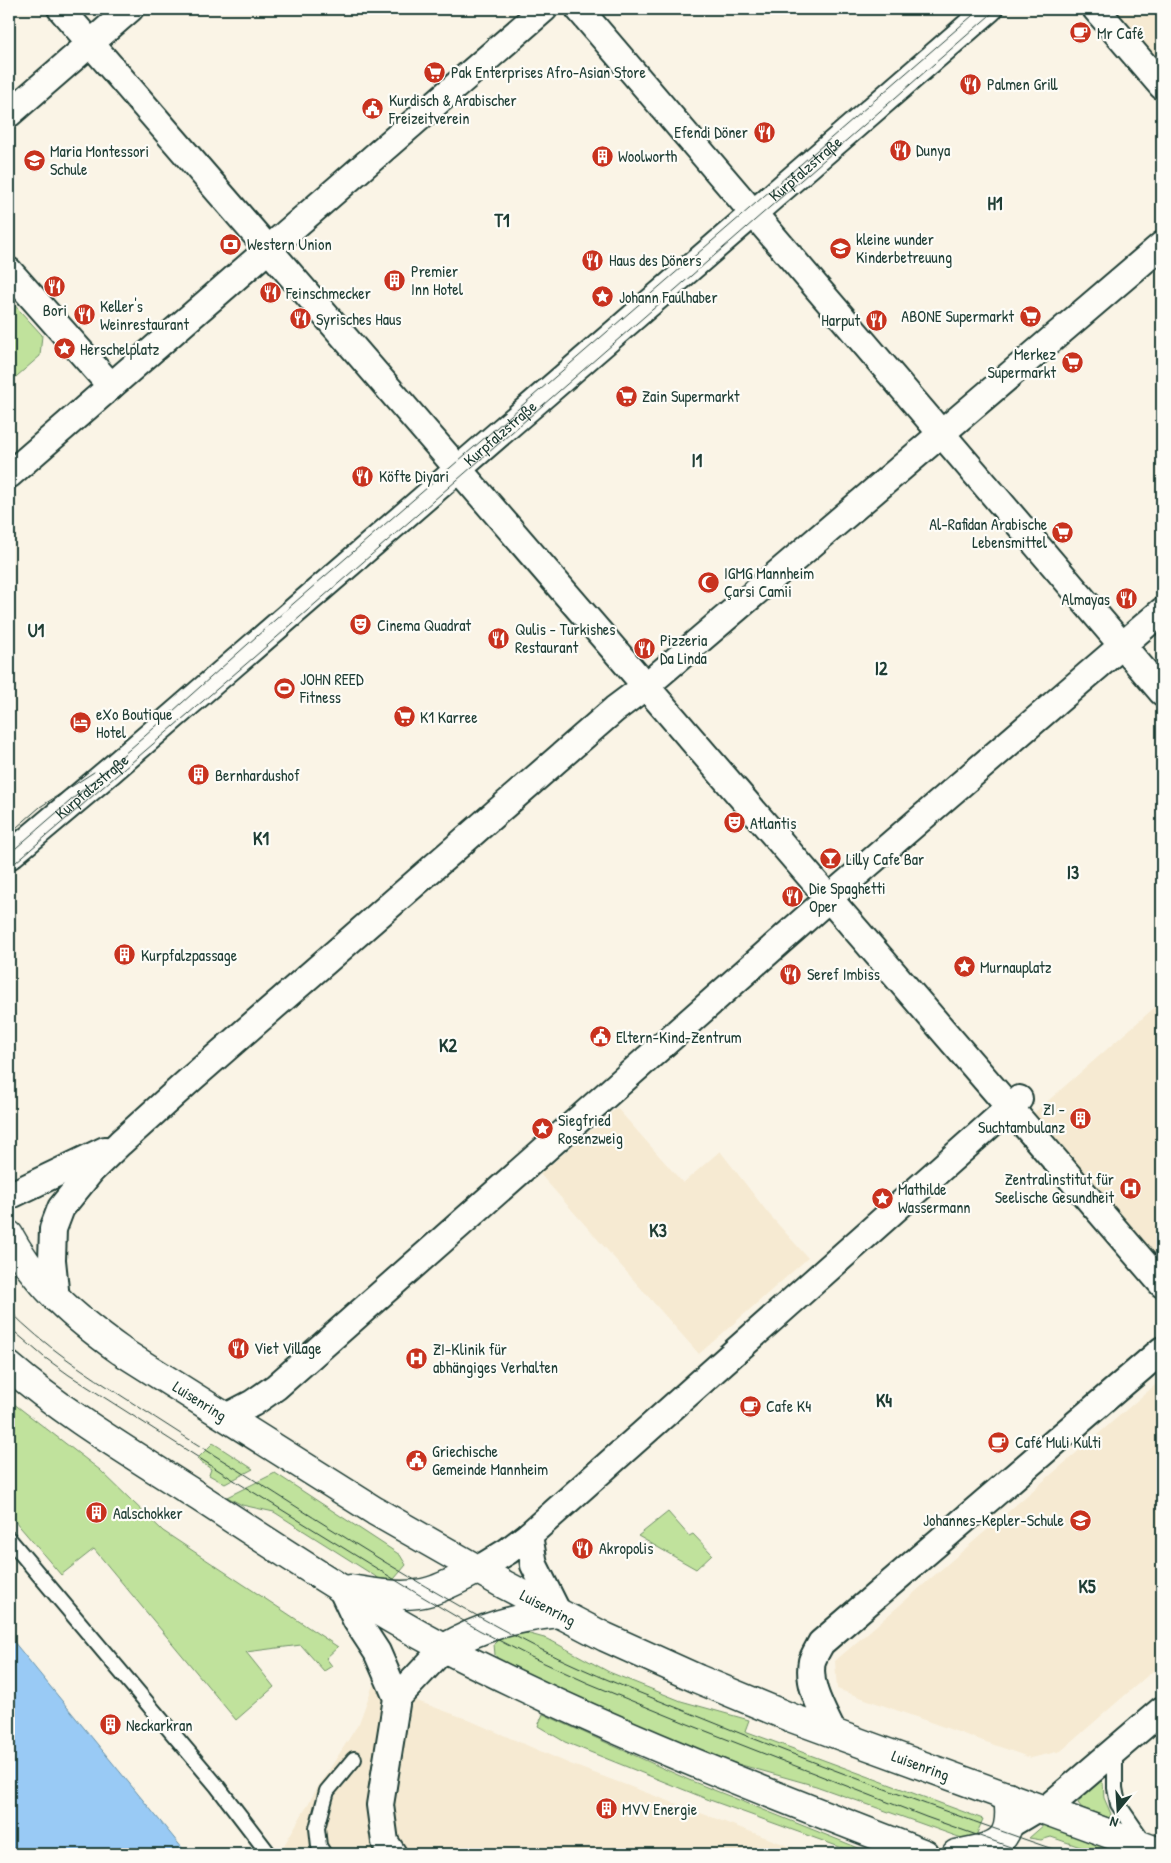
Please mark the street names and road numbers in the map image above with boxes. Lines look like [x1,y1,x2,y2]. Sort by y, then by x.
street label: Kurpfalzstraße [764,130,847,206]
street label: Kurpfalzstraße [459,395,542,471]
street label: Kurpfalzstraße [50,749,134,824]
street label: Luisenring [169,1375,231,1426]
street label: Luisenring [516,1584,580,1631]
street label: Luisenring [889,1744,953,1786]

